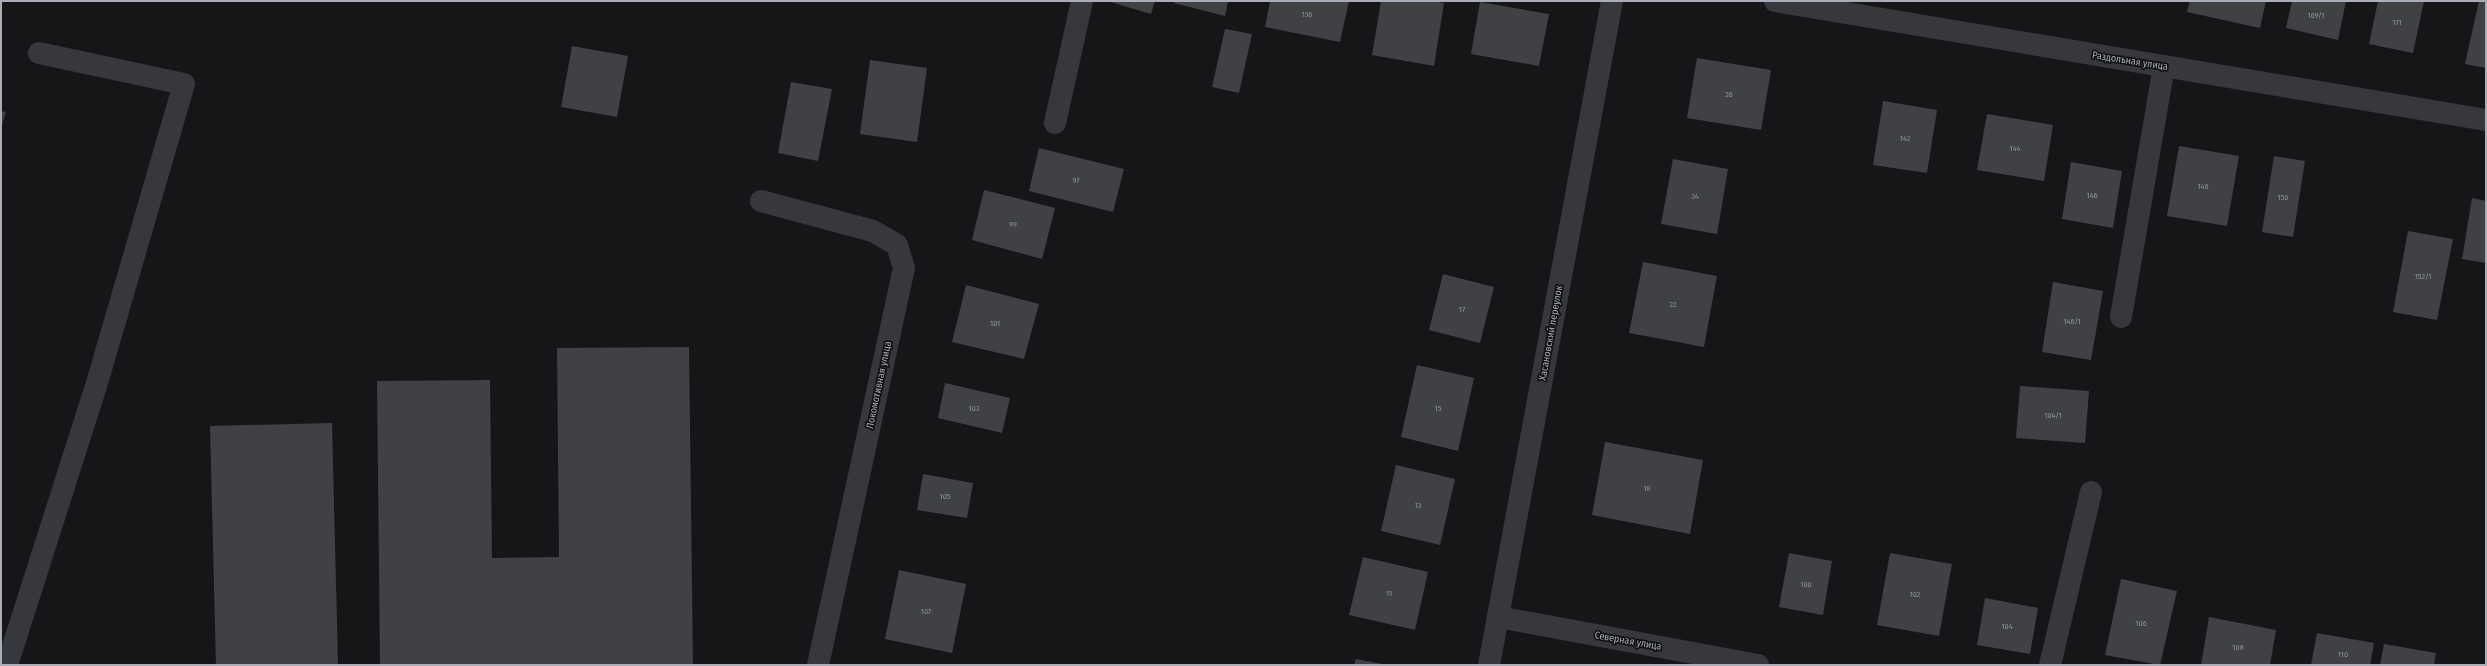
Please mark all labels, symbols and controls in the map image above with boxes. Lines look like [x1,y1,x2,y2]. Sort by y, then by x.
house number: 136 [1302,10,1312,19]
house number: 169/1 [2308,11,2324,20]
house number: 171 [2392,18,2402,27]
street label: Раздольная улица [2091,49,2169,73]
house number: 26 [1725,90,1733,99]
house number: 142 [1900,134,1911,143]
house number: 144 [2010,144,2021,153]
house number: 97 [1072,176,1080,185]
house number: 148 [2198,182,2209,191]
house number: 146 [2087,191,2098,200]
house number: 24 [1691,192,1699,201]
house number: 150 [2278,193,2288,202]
house number: 99 [1009,220,1017,229]
house number: 152/1 [2415,272,2431,281]
street label: Хасановский переулок [1537,284,1565,381]
house number: 22 [1669,300,1677,309]
house number: 17 [1459,305,1466,314]
house number: 146/1 [2063,317,2081,326]
house number: 101 [990,319,1000,328]
street label: Локомотивная улица [864,340,894,430]
house number: 103 [969,404,980,413]
house number: 15 [1435,404,1442,413]
house number: 104/1 [2044,411,2062,420]
house number: 18 [1643,484,1651,493]
house number: 105 [940,492,951,501]
house number: 13 [1415,501,1422,510]
house number: 100 [1800,580,1812,589]
house number: 11 [1386,589,1392,598]
house number: 102 [1910,590,1921,599]
house number: 107 [921,607,932,616]
house number: 106 [2135,619,2147,628]
house number: 104 [2001,622,2013,631]
street label: Северная улица [1594,629,1662,653]
house number: 108 [2232,643,2244,652]
house number: 110 [2338,650,2348,659]

